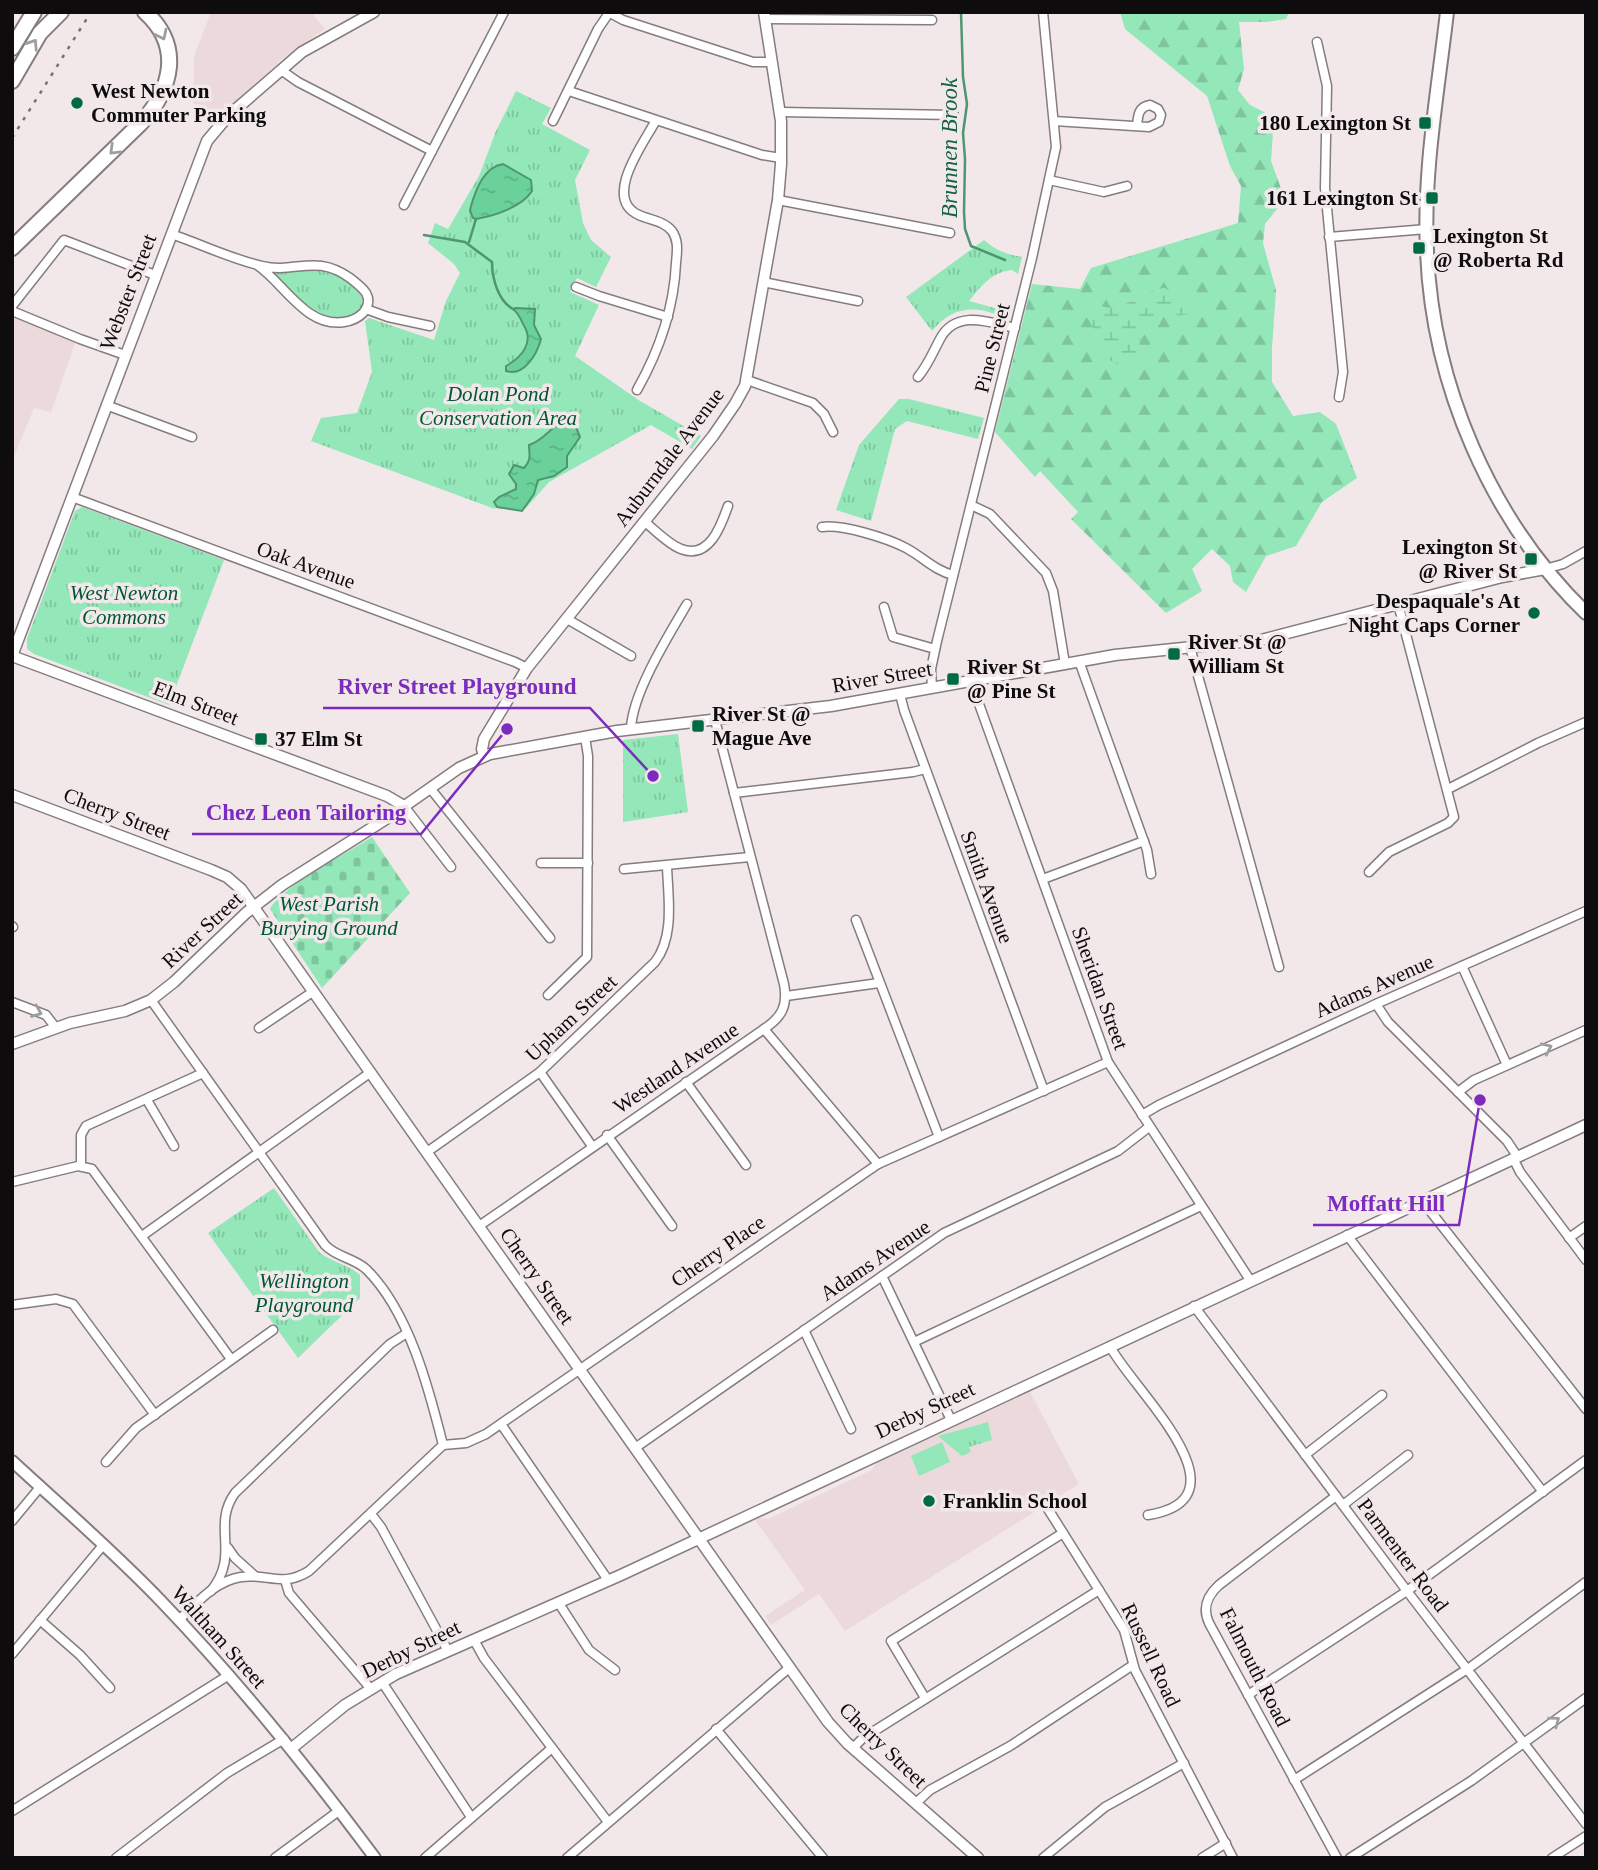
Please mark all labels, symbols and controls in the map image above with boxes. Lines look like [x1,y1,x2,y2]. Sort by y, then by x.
one-way arrow [154,28,168,40]
one-way arrow [25,38,38,51]
water label: Brunnen Brook [937,77,962,218]
place label: West Newton Commuter Parking [91,79,267,127]
marker: West Newton Commuter Parking [69,95,85,111]
place label: 180 Lexington St [1259,111,1411,135]
marker: 180 Lexington St [1417,115,1433,131]
one-way arrow [109,141,122,154]
place label: 161 Lexington St [1266,186,1418,210]
marker: 161 Lexington St [1424,190,1440,206]
place label: Lexington St @ Roberta Rd [1433,224,1564,272]
street label: Webster Street [95,230,161,353]
marker: Lexington St @ Roberta Rd [1411,240,1427,256]
street label: Pine Street [969,301,1015,395]
park label: Dolan Pond Conservation Area [419,382,577,430]
street label: Auburndale Avenue [609,383,729,531]
place label: Lexington St @ River St [1402,535,1517,583]
street label: Oak Avenue [254,536,358,594]
marker: Lexington St @ River St [1523,551,1539,567]
park label: West Newton Commons [70,581,178,629]
place label: Despaquale's At Night Caps Corner [1349,589,1520,637]
marker: Despaquale's At Night Caps Corner [1526,605,1542,621]
place label: River St @ William St [1188,630,1286,678]
marker: River St @ William St [1166,646,1182,662]
place label: River St @ Pine St [967,655,1055,703]
street label: River Street [830,656,934,698]
callout: River Street Playground [323,664,590,708]
marker: River St @ Pine St [945,671,961,687]
text: River Street Playground [338,674,577,699]
street label: Elm Street [150,676,242,730]
place label: River St @ Mague Ave [712,702,811,750]
marker: River St @ Mague Ave [690,718,706,734]
place label: 37 Elm St [275,727,363,751]
marker: 37 Elm St [253,731,269,747]
street label: Cherry Street [60,783,174,845]
callout: Chez Leon Tailoring [192,790,421,834]
text: Chez Leon Tailoring [206,800,407,825]
street label: Smith Avenue [956,827,1018,947]
street label: River Street [157,887,247,973]
park label: West Parish Burying Ground [260,892,398,940]
street label: Sheridan Street [1067,923,1133,1053]
street label: Adams Avenue [1311,949,1437,1023]
street label: Upham Street [520,970,622,1066]
one-way arrow [30,1003,42,1017]
street label: Westland Avenue [609,1017,743,1119]
one-way arrow [1539,1042,1552,1056]
callout: Moffatt Hill [1313,1181,1459,1225]
text: Moffatt Hill [1327,1191,1445,1216]
street label: Cherry Place [666,1210,770,1292]
street label: Adams Avenue [816,1214,934,1306]
street label: Cherry Street [495,1223,579,1329]
park label: Wellington Playground [254,1269,354,1317]
street label: Derby Street [872,1377,979,1443]
place label: Franklin School [943,1489,1087,1513]
marker: Franklin School [921,1493,937,1509]
street label: Parmenter Road [1353,1494,1454,1617]
street label: Waltham Street [167,1581,271,1693]
street label: Russell Road [1117,1599,1186,1711]
street label: Falmouth Road [1215,1604,1295,1731]
street label: Derby Street [358,1615,464,1683]
street label: Cherry Street [834,1697,932,1793]
one-way arrow [1547,1717,1560,1729]

